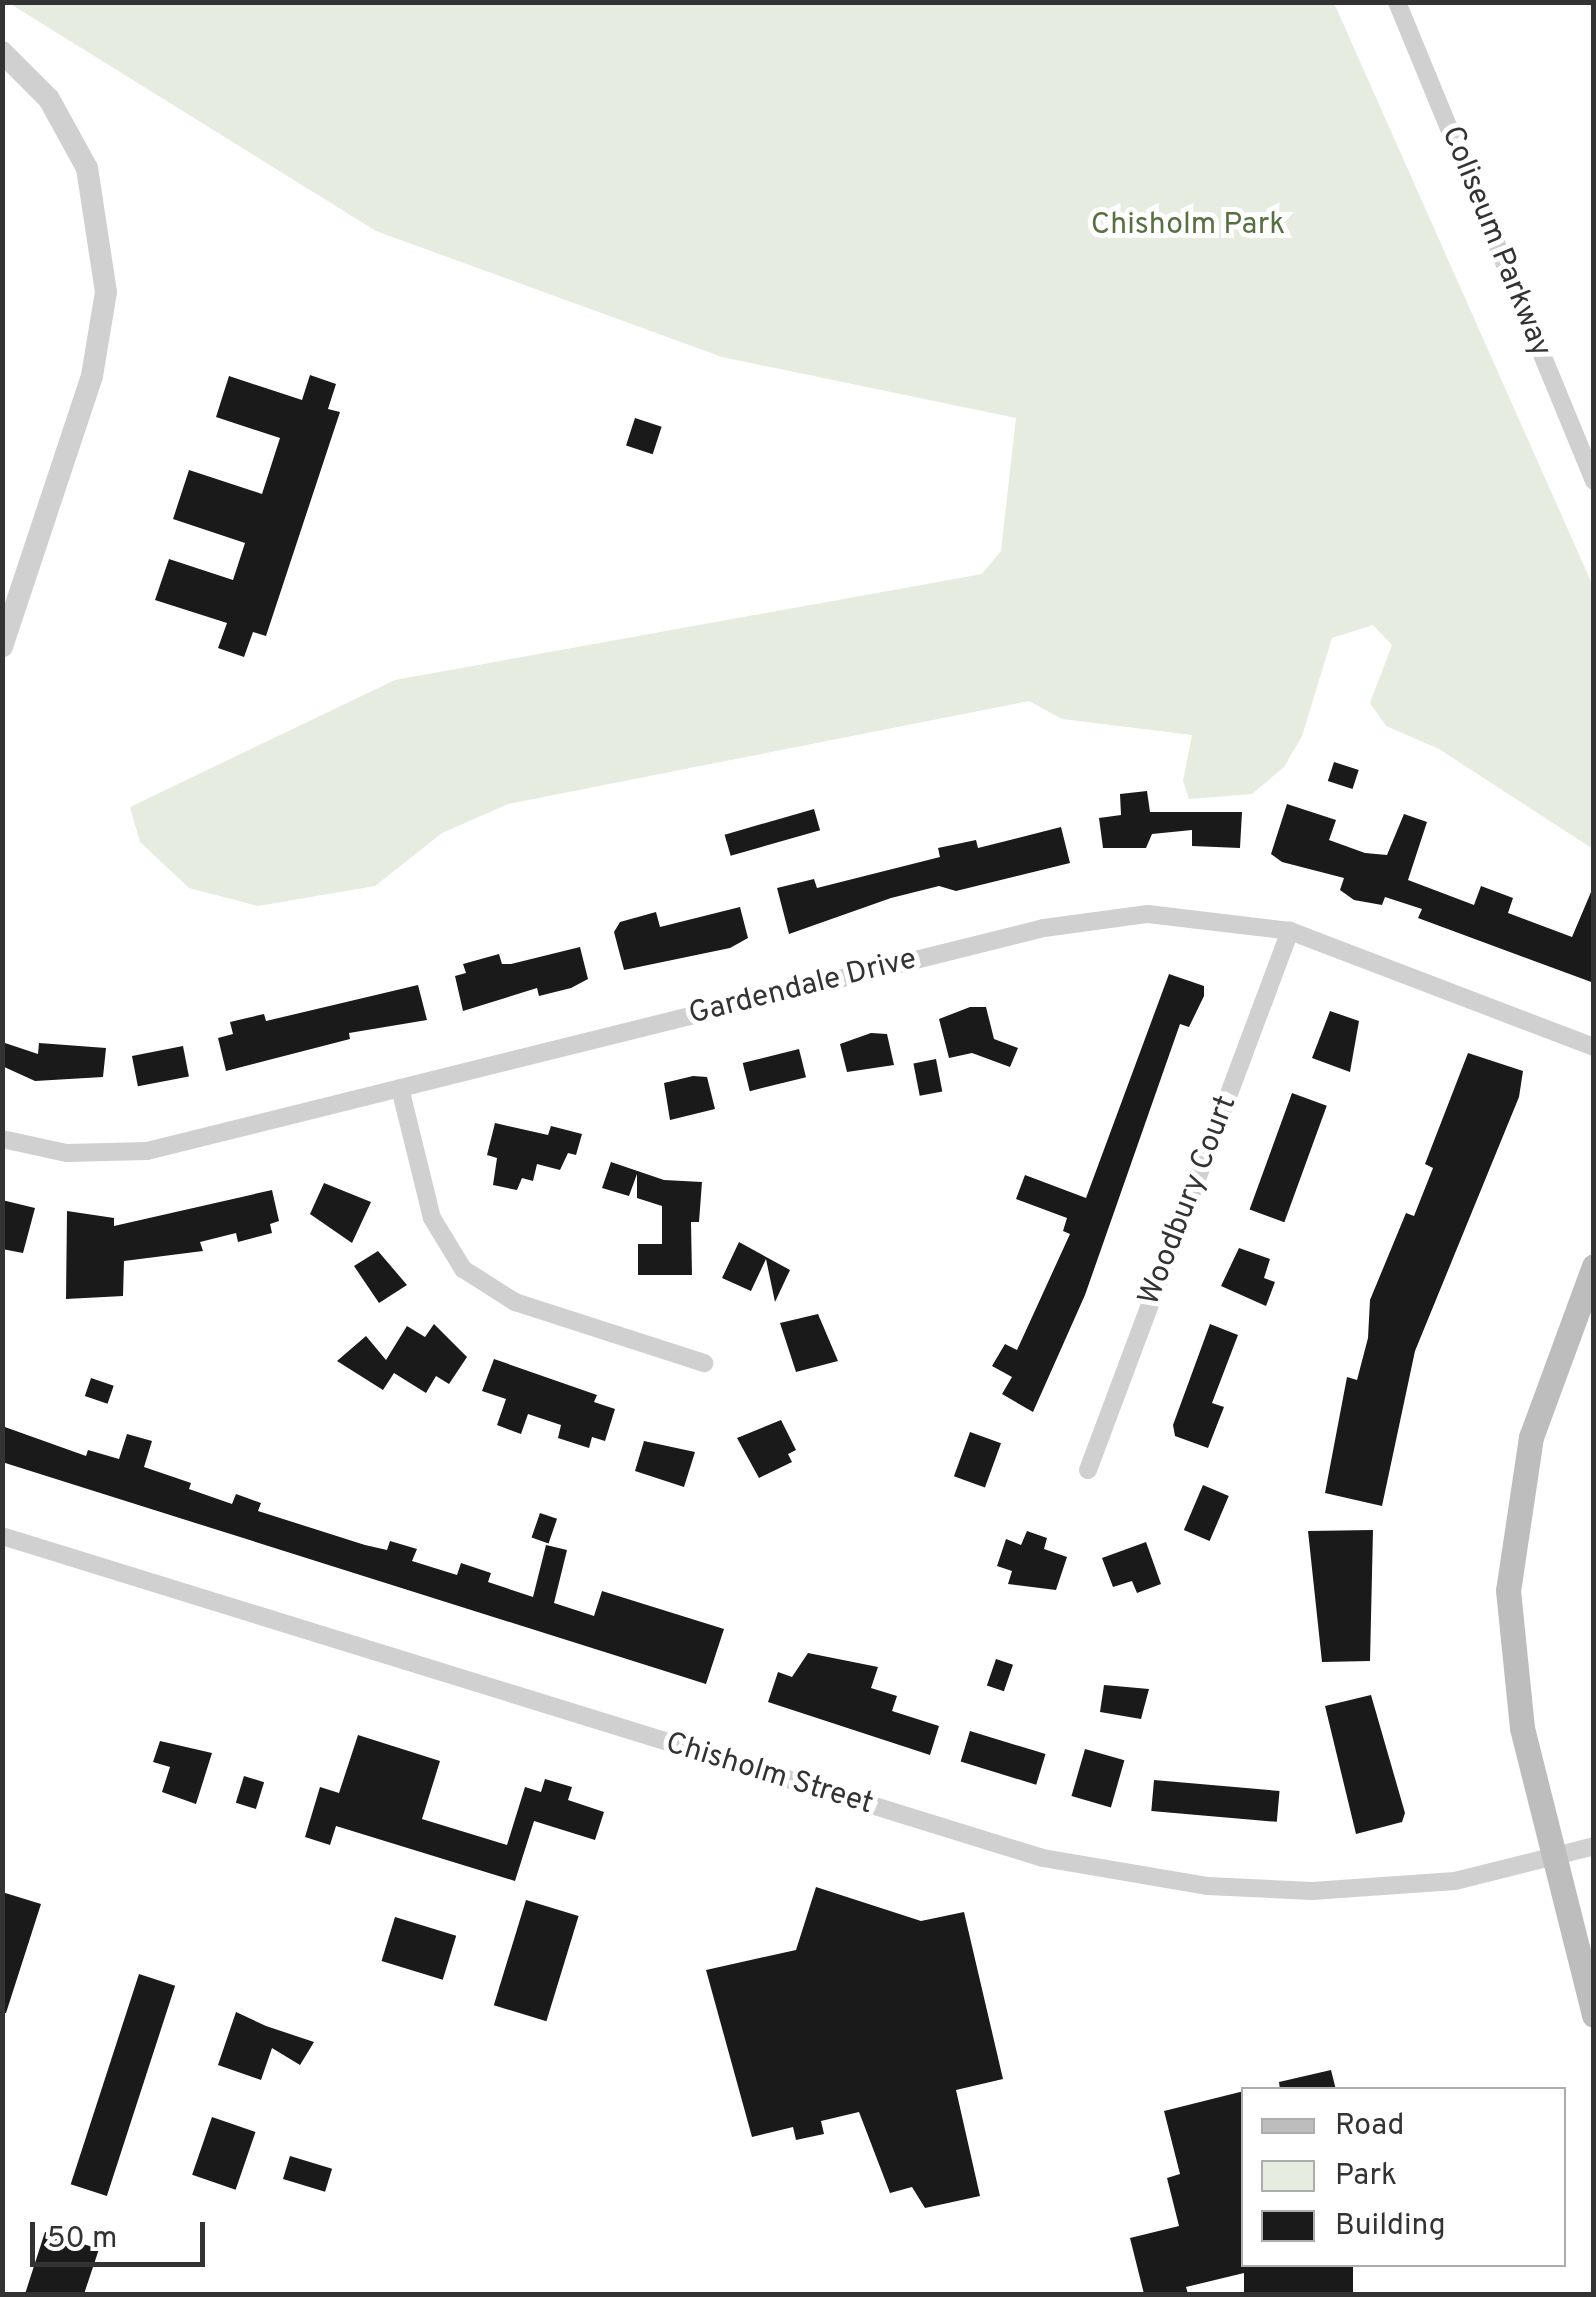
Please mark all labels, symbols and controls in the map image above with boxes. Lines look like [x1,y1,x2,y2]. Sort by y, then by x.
street label: Coliseum Parkway [1432,121,1558,363]
park label: Chisholm Park [1091,208,1285,244]
street label: Gardendale Drive [686,942,920,1034]
street label: Woodbury Court [1132,1091,1246,1311]
street label: Chisholm Street [661,1726,877,1824]
legend [1241,2087,1566,2267]
text: Road [1335,2108,1404,2145]
text: Park [1335,2158,1397,2195]
scale bar [35,2202,210,2264]
text: Building [1335,2208,1446,2245]
text: 50 m [47,2221,117,2258]

